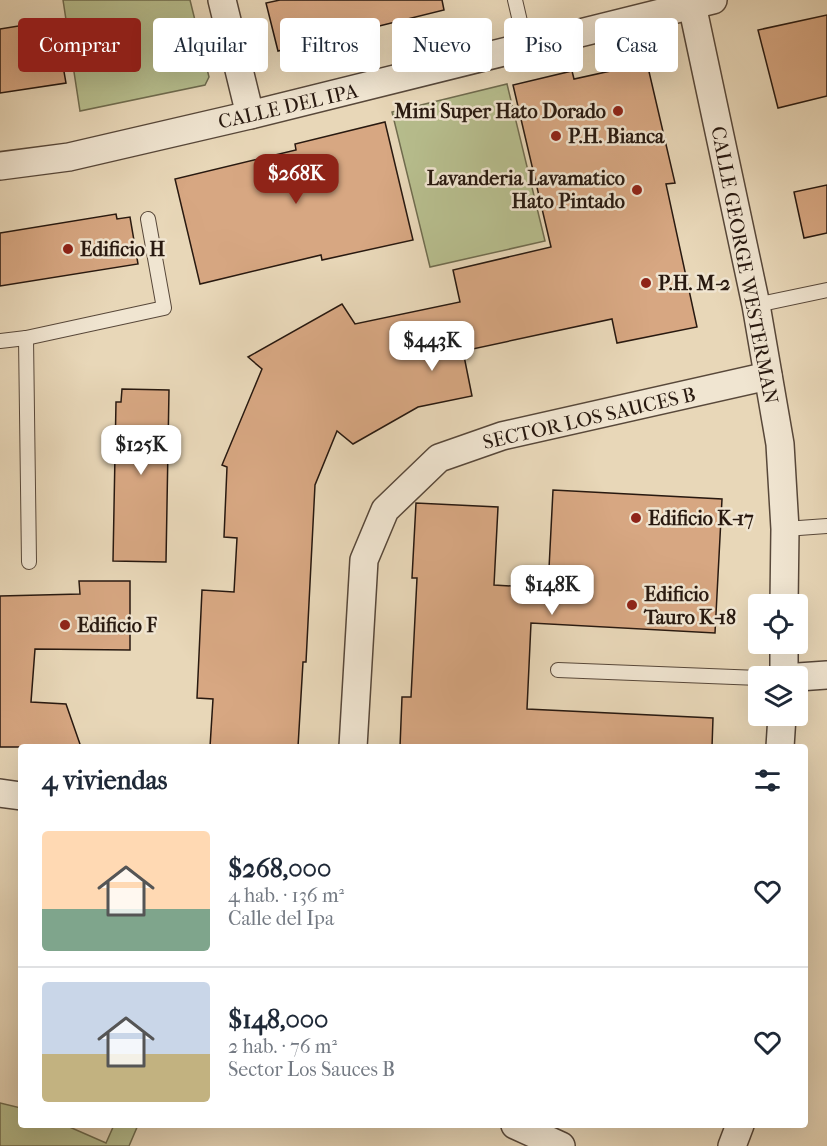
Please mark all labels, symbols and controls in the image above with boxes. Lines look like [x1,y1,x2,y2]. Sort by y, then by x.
chip: Comprar [18,18,141,72]
chip: Alquilar [153,18,268,72]
chip: Filtros [280,18,380,72]
chip: Nuevo [392,18,492,72]
chip: Piso [504,18,583,72]
chip: Casa [595,18,678,72]
street label: CALLE DEL IPA [216,79,361,134]
place label: Mini Super Hato Dorado [393,100,606,123]
marker: Mini Super Hato Dorado [611,104,625,118]
street label: CALLE GEORGE WESTERMAN [706,124,783,406]
place label: P.H. Bianca [568,125,665,148]
marker: P.H. Bianca [549,129,563,143]
pin: $268K [254,154,338,205]
text: $268K [268,162,324,185]
place label: Lavanderia Lavamatico Hato Pintado [427,167,625,213]
marker: Lavanderia Lavamatico Hato Pintado [630,183,644,197]
place label: Edificio H [80,238,165,261]
marker: Edificio H [61,242,75,256]
place label: P.H. M-2 [658,272,730,295]
marker: P.H. M-2 [639,276,653,290]
pin: $443K [390,321,474,372]
text: $443K [403,329,461,352]
street label: SECTOR LOS SAUCES B [480,383,698,454]
pin: $125K [99,425,183,476]
text: $125K [115,433,167,456]
place label: Edificio K-17 [648,507,754,530]
marker: Edificio K-17 [629,511,643,525]
pin: $148K [510,565,594,616]
text: $148K [525,573,579,596]
place label: Edificio Tauro K-18 [643,583,736,629]
map controls [748,594,808,726]
button: locate [748,594,808,654]
marker: Edificio Tauro K-18 [625,598,639,612]
place label: Edificio F [77,614,157,637]
marker: Edificio F [58,618,72,632]
button: layers [748,666,808,726]
icon: filters [751,764,784,797]
text: 4 viviendas [42,765,167,796]
text: $268,000 [228,853,331,884]
icon: home [90,855,162,927]
icon: heart [751,875,784,908]
text: 4 hab. · 136 m² [228,884,344,907]
text: Calle del Ipa [228,907,334,930]
text: $148,000 [228,1004,328,1035]
icon: home [90,1006,162,1078]
icon: heart [751,1026,784,1059]
text: 2 hab. · 76 m² [228,1035,337,1058]
text: Sector Los Sauces B [228,1058,395,1081]

